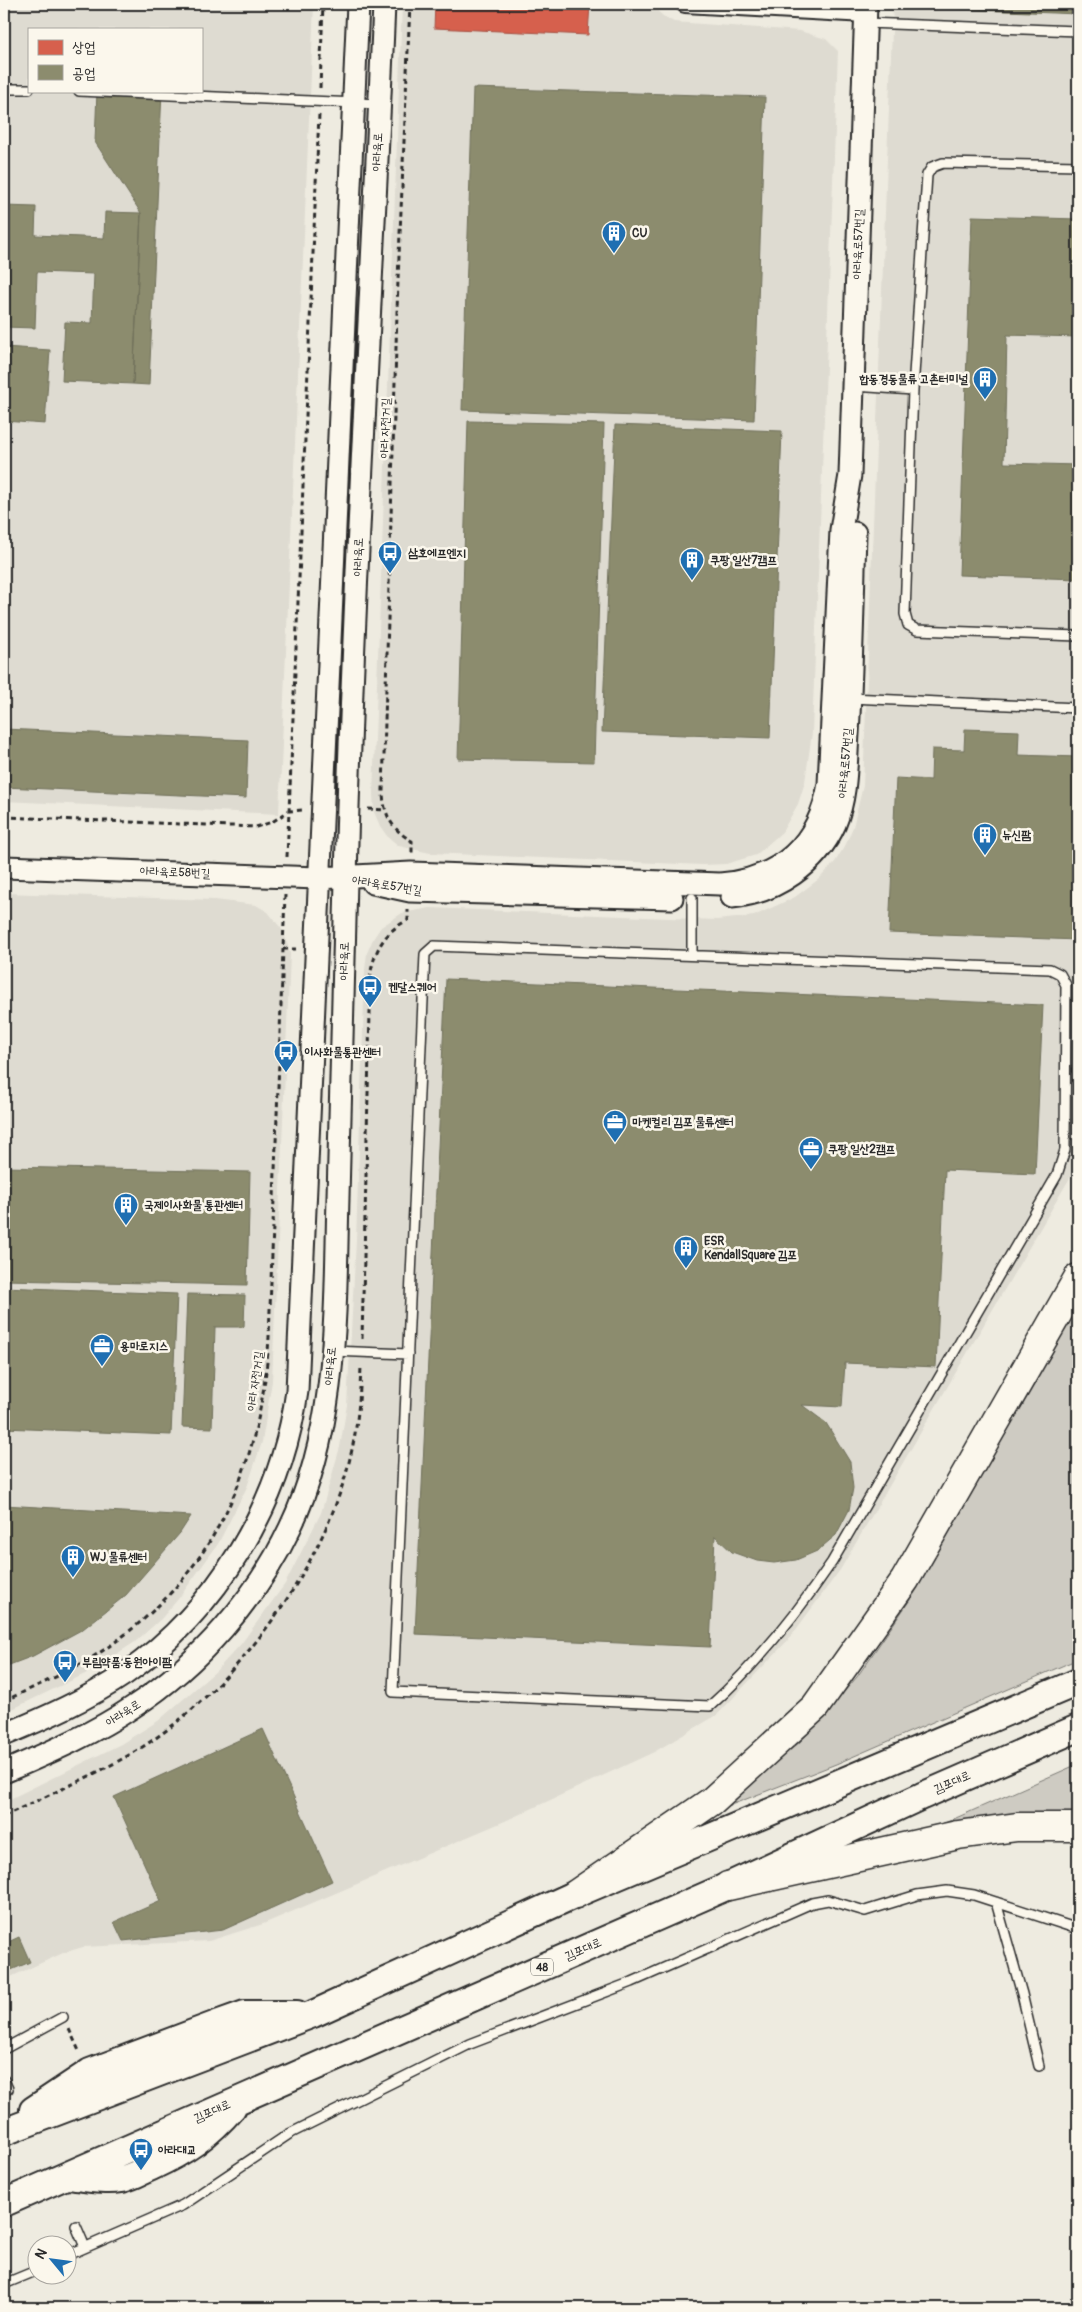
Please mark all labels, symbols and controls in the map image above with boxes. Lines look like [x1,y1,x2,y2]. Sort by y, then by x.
legend [28,28,202,92]
text: 상업 [72,38,96,57]
text: 공업 [72,64,96,83]
street label: 아라육로 [369,132,386,172]
street label: 아라육로57번길 [850,208,867,280]
building icon: CU [601,220,627,254]
place label: CU [632,226,647,241]
building icon: 합동경동물류 고촌터미널 [972,366,998,400]
place label: 합동경동물류 고촌터미널 [858,372,968,387]
street label: 아라 자전거길 [377,397,394,459]
street label: 아라육로 [350,537,367,577]
bus stop icon: 삼호에프엔지 [377,540,403,574]
place label: 삼호에프엔지 [408,546,466,561]
building icon: 쿠팡 일산7캠프 [679,547,705,581]
place label: 쿠팡 일산7캠프 [710,553,777,568]
street label: 아라육로57번길 [835,727,856,799]
building icon: 뉴신팜 [972,822,998,856]
place label: 뉴신팜 [1002,828,1031,843]
street label: 아라육로58번길 [139,864,211,881]
street label: 아라육로57번길 [351,873,423,898]
street label: 아라육로 [337,942,352,980]
bus stop icon: 켄달스퀘어 [357,974,383,1008]
place label: 켄달스퀘어 [388,980,437,995]
bus stop icon: 이사화물통관센터 [273,1039,299,1073]
place label: 이사화물통관센터 [304,1045,381,1060]
office icon: 마켓컬리 김포 물류센터 [602,1109,628,1143]
place label: 마켓컬리 김포 물류센터 [632,1115,734,1130]
office icon: 쿠팡 일산2캠프 [798,1136,824,1170]
place label: 쿠팡 일산2캠프 [828,1142,896,1157]
building icon: 국제이사화물 통관센터 [113,1192,139,1226]
place label: 국제이사화물 통관센터 [144,1198,243,1213]
place label: ESR KendallSquare 김포 [704,1234,797,1263]
building icon: ESR KendallSquare 김포 [673,1235,699,1269]
office icon: 용마로지스 [89,1333,115,1367]
place label: 용마로지스 [120,1339,168,1354]
street label: 아라육로 [321,1346,340,1386]
street label: 아라 자전거길 [244,1350,267,1412]
building icon: WJ 물류센터 [60,1544,86,1578]
place label: WJ 물류센터 [90,1550,147,1565]
bus stop icon: 부림약품.동원아이팜 [52,1649,78,1683]
place label: 부림약품.동원아이팜 [82,1655,172,1670]
street label: 아라육로 [103,1697,144,1730]
street label: 김포대로 [932,1768,973,1797]
street label: 김포대로 [563,1935,604,1964]
road number: 48 [531,1958,553,1975]
street label: 김포대로 [192,2097,233,2126]
bus stop icon: 아라대교 [128,2137,154,2171]
place label: 아라대교 [158,2143,197,2158]
north arrow [28,2234,78,2284]
text: N [31,2246,51,2262]

